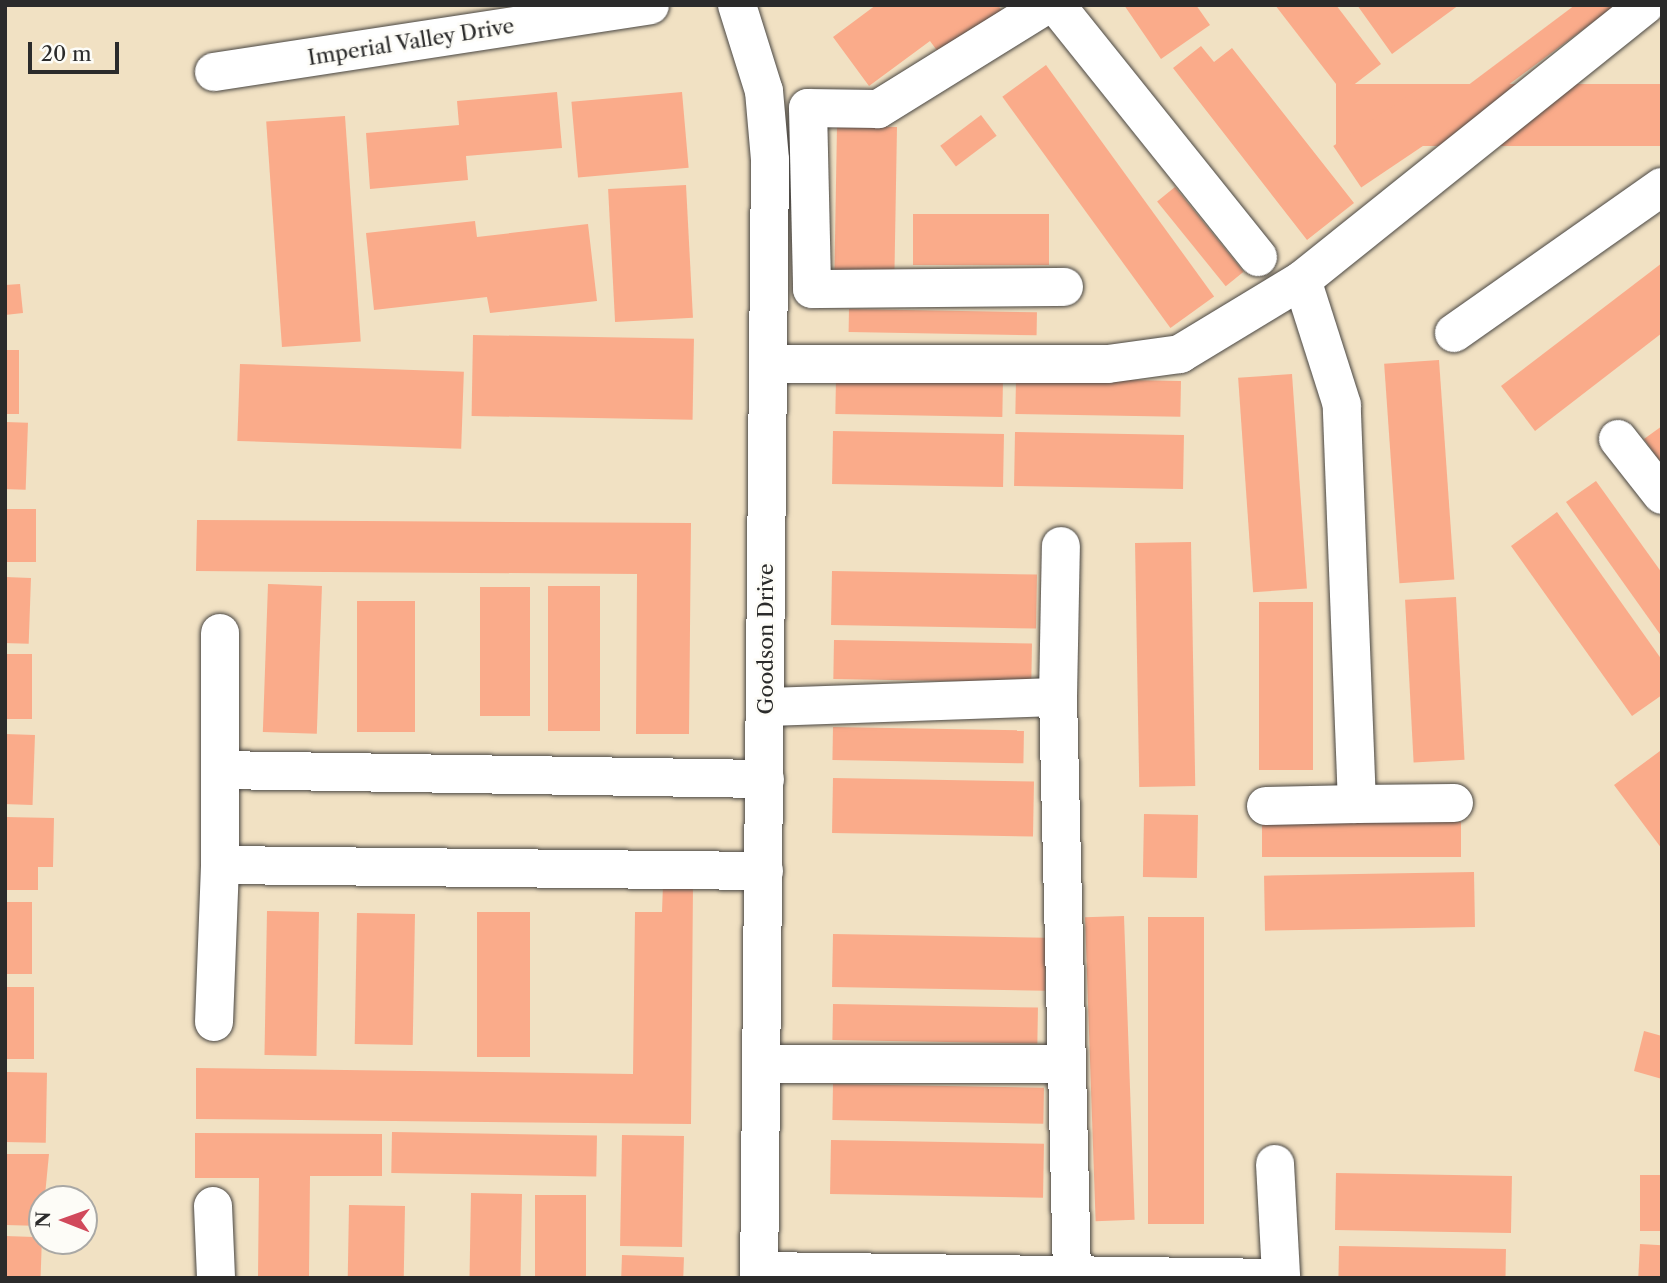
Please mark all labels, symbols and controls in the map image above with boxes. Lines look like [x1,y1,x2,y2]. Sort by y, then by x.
street label: Imperial Valley Drive [305,13,517,71]
scale bar [32,28,122,72]
text: 20 m [41,41,92,66]
street label: Goodson Drive [753,564,779,714]
north arrow [28,1185,98,1255]
text: N [32,1211,55,1228]

